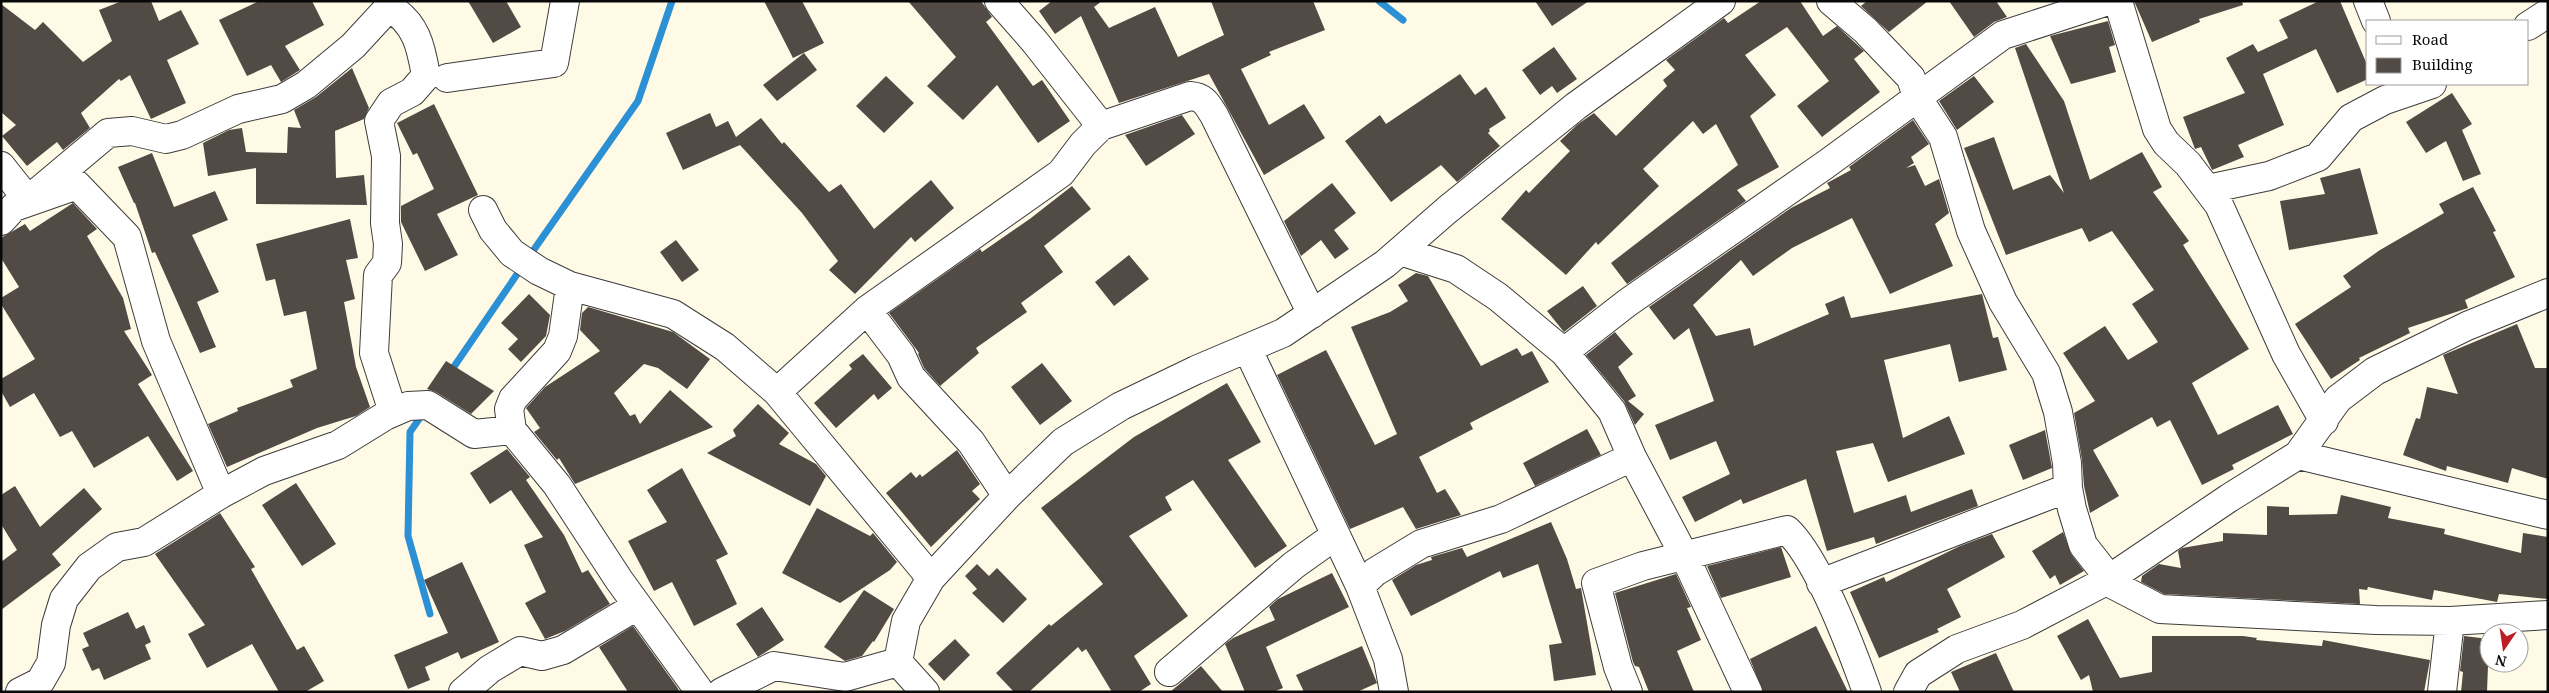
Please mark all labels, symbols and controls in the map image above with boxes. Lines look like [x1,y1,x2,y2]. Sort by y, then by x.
legend [2366,20,2529,85]
text: Road [2412,29,2448,49]
text: Building [2412,54,2473,74]
north arrow [2479,623,2529,673]
text: N [2493,651,2508,672]

